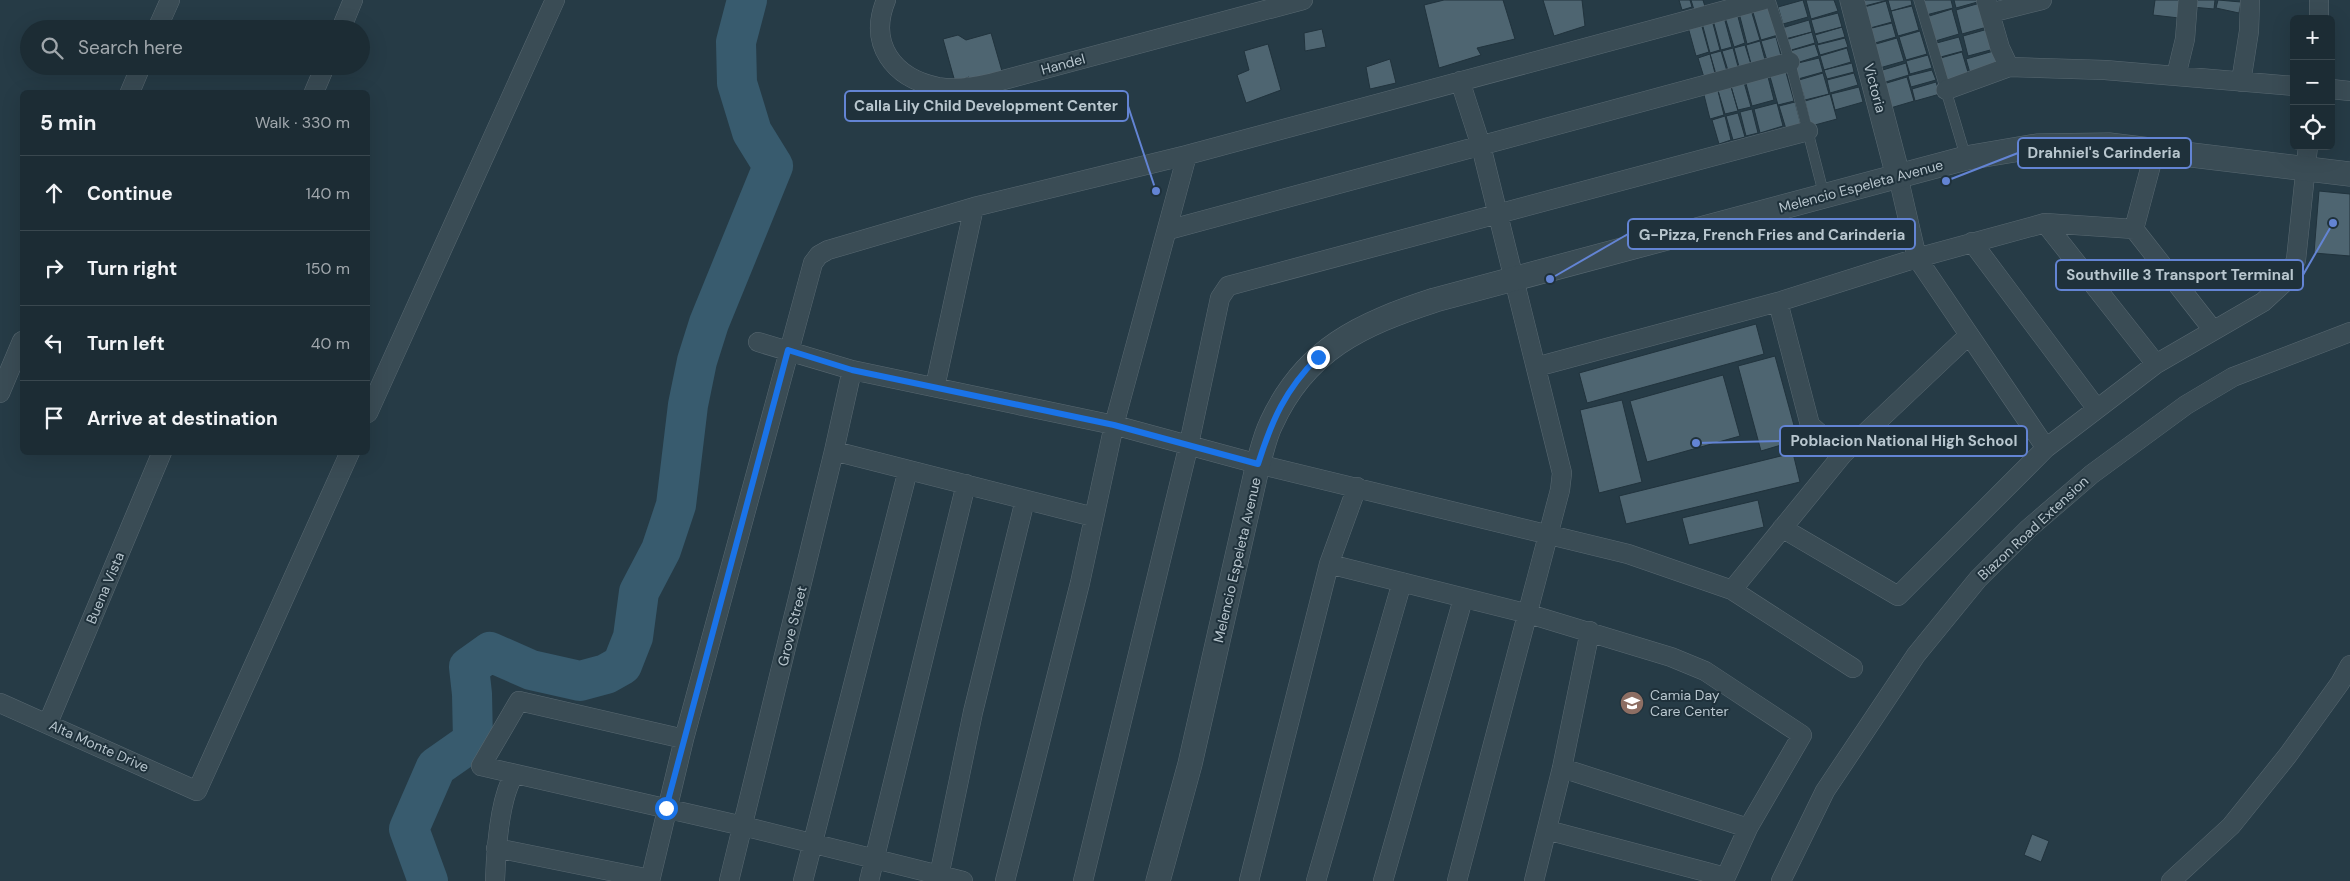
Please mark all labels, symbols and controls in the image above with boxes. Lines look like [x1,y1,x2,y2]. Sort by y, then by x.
map controls [2290,15,2335,150]
button: + [2290,15,2335,60]
search box [20,20,370,75]
icon: search [38,34,66,62]
text: Search here [78,35,183,60]
street label: Handel [1039,49,1087,79]
button: − [2290,60,2335,105]
street label: Victoria [1860,61,1890,115]
callout: Calla Lily Child Development Center [845,91,1128,121]
text: Calla Lily Child Development Center [854,96,1118,116]
button: locate [2290,105,2335,150]
text: 5 min [40,109,96,137]
text: Walk · 330 m [255,112,350,133]
callout: Drahniel's Carinderia [2018,138,2191,168]
text: Drahniel's Carinderia [2028,143,2180,163]
street label: Melencio Espeleta Avenue [1777,155,1945,217]
icon: ahead [40,179,68,207]
text: Continue [87,181,173,206]
text: 140 m [306,183,350,204]
callout: G-Pizza, French Fries and Carinderia [1628,219,1915,249]
text: G-Pizza, French Fries and Carinderia [1639,225,1905,245]
icon: right [40,254,68,282]
text: Turn right [87,256,177,281]
text: 150 m [306,258,350,279]
callout: Southville 3 Transport Terminal [2056,260,2303,290]
text: Southville 3 Transport Terminal [2066,265,2294,285]
icon: left [40,329,68,357]
text: Turn left [87,331,165,356]
text: 40 m [311,333,350,354]
route end [1307,346,1330,369]
icon: arrive [40,404,68,432]
text: Arrive at destination [87,406,278,431]
callout: Poblacion National High School [1780,426,2027,456]
text: Poblacion National High School [1790,431,2018,451]
street label: Biazon Road Extension [1974,472,2092,584]
street label: Melencio Espeleta Avenue [1209,476,1265,644]
street label: Buena Vista [82,549,128,627]
street label: Grove Street [773,584,811,668]
place label: Camia Day Care Center [1650,686,1729,720]
school or university icon: Camia Day Care Center [1619,690,1645,716]
street label: Alta Monte Drive [46,716,152,776]
route start [655,797,678,820]

